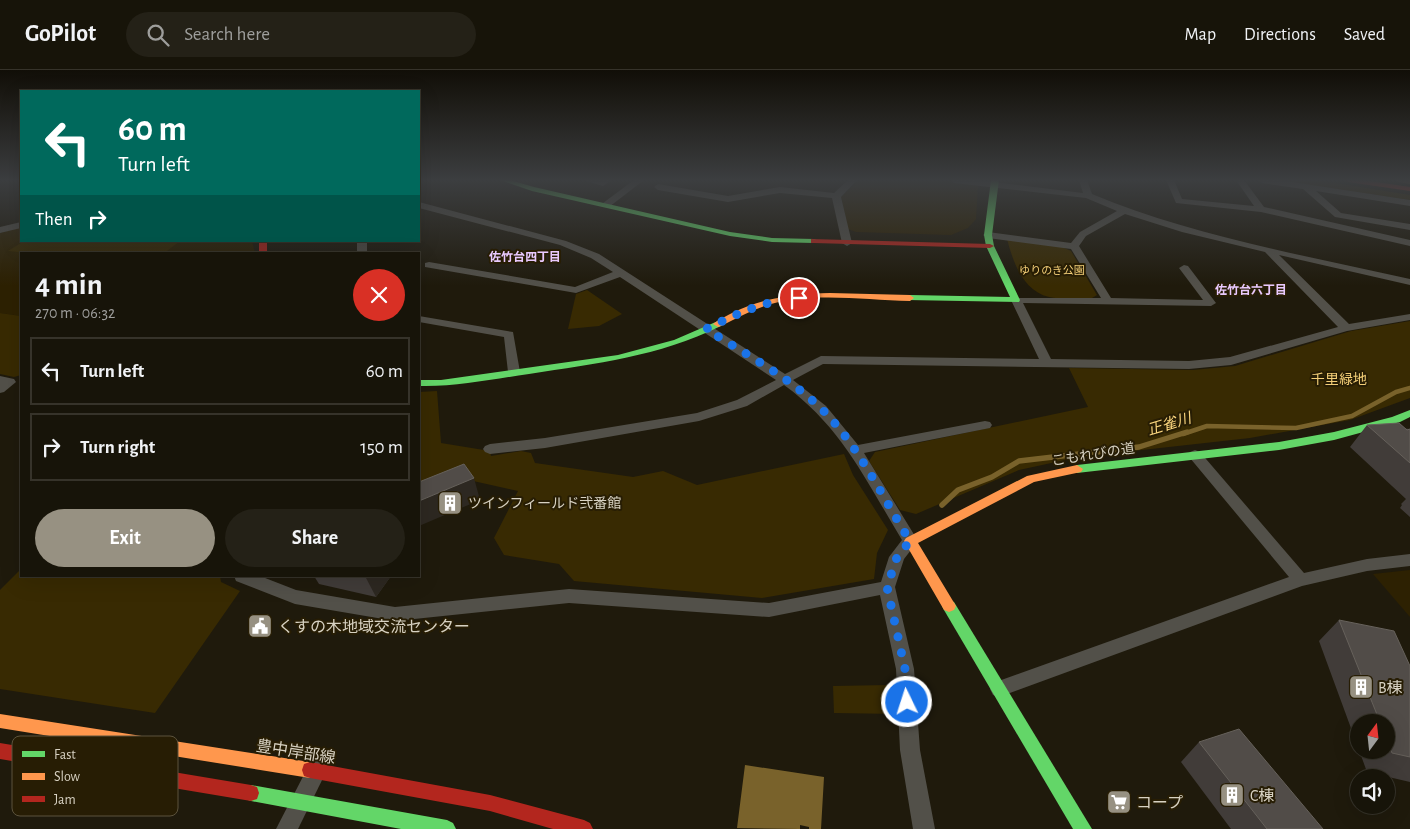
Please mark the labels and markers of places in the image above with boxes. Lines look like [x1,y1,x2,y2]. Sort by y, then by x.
pin [778,277,820,319]
building icon: ツインフィールド弐番館 [437,490,463,516]
place label: ツインフィールド弐番館 [468,496,621,511]
public building icon: くすの木地域交流センター [247,613,273,639]
place label: くすの木地域交流センター [278,618,470,635]
building icon: B棟 [1348,674,1374,700]
place label: B棟 [1378,679,1403,696]
building icon: C棟 [1219,782,1245,808]
place label: C棟 [1250,787,1274,804]
supermarket icon: コープ [1106,789,1132,815]
place label: コープ [1136,795,1183,811]

